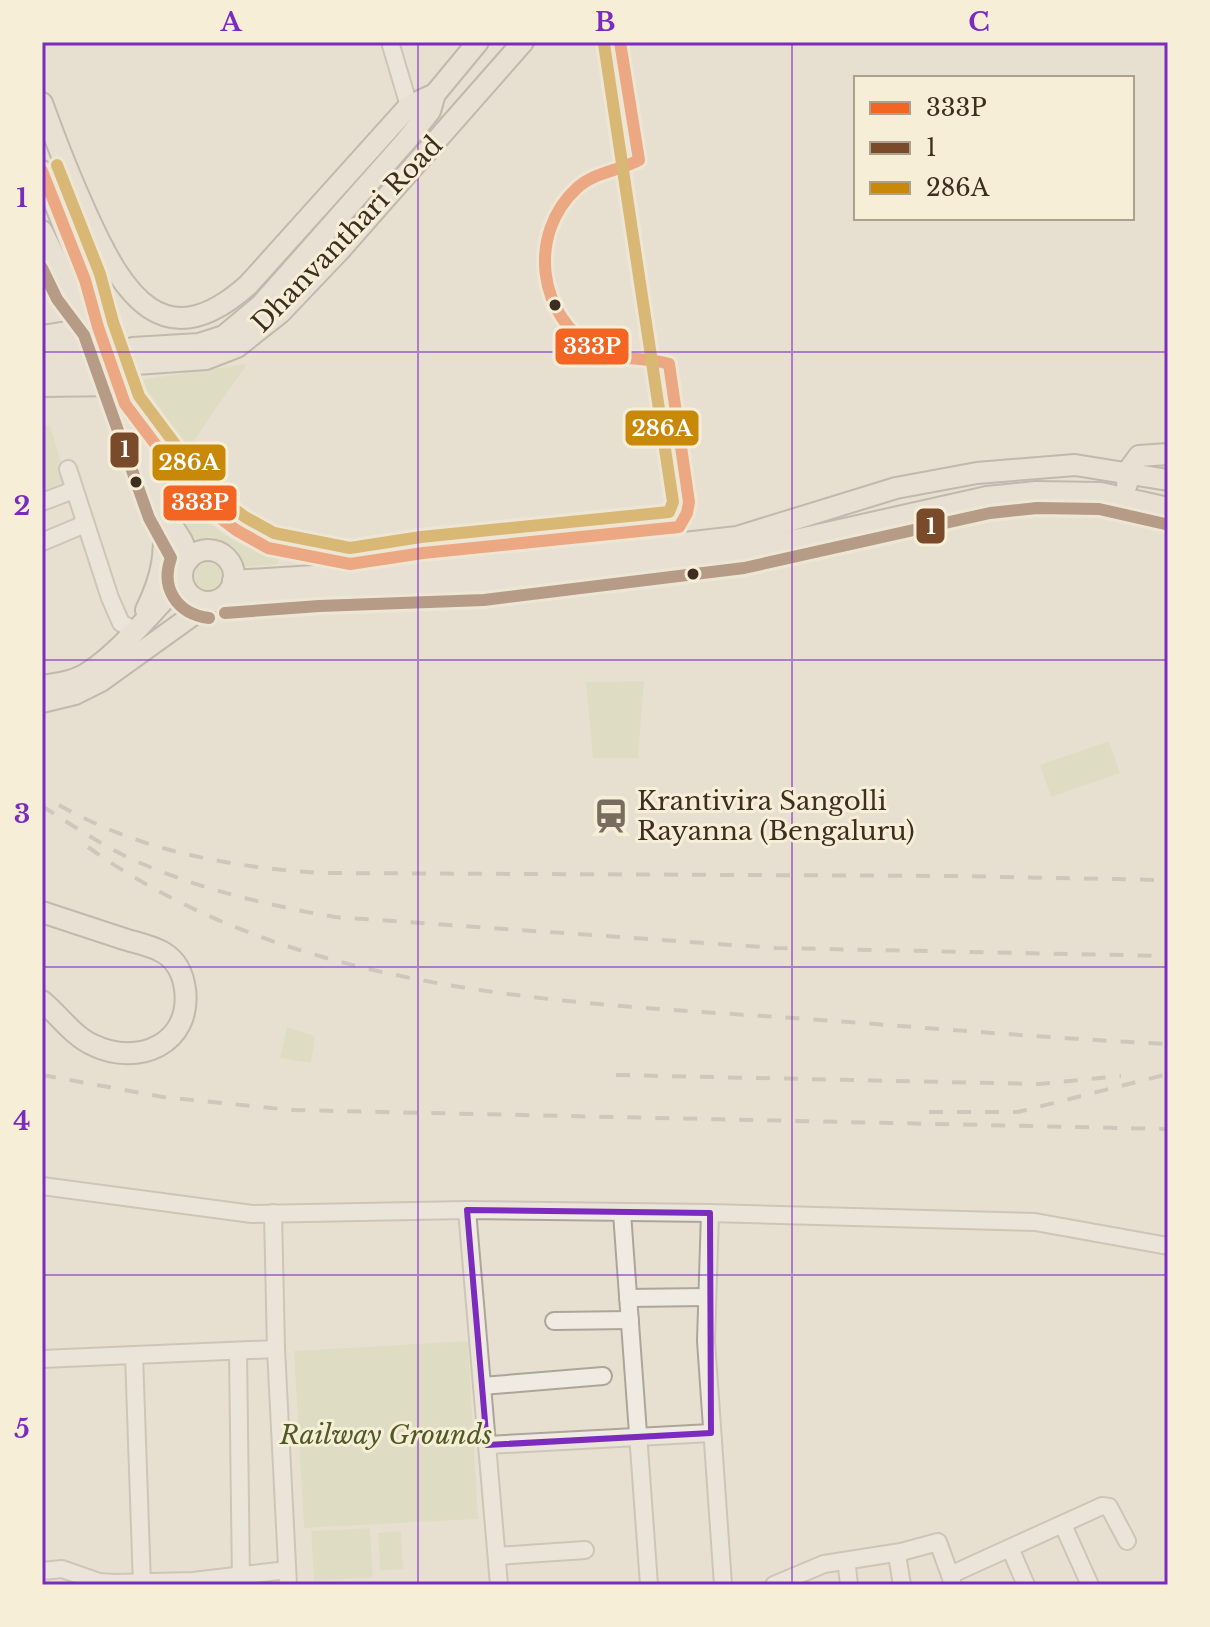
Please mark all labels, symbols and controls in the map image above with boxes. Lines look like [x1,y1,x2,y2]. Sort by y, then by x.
text: A [219,6,242,38]
text: B [595,6,615,38]
text: C [968,6,990,38]
legend [854,76,1134,220]
text: 333P [926,93,987,122]
street label: Dhanvanthari Road [245,129,449,339]
text: 1 [926,133,937,162]
text: 286A [926,173,990,202]
text: 1 [16,182,28,214]
unlabelled marker [547,297,563,313]
line badge: 333P [554,327,630,366]
text: 333P [563,333,621,360]
line badge: 286A [624,409,700,447]
text: 286A [632,415,694,442]
line badge: 1 [109,431,140,469]
text: 1 [120,436,130,463]
line badge: 286A [151,443,227,482]
text: 286A [159,449,221,476]
unlabelled marker [128,474,144,490]
line badge: 333P [162,484,238,522]
text: 333P [171,489,229,516]
text: 2 [14,490,30,522]
line badge: 1 [915,507,946,545]
text: 1 [926,513,936,540]
unlabelled marker [685,566,701,582]
place label: Krantivira Sangolli Rayanna (Bengaluru) [637,785,915,847]
station icon: Krantivira Sangolli Rayanna (Bengaluru) [592,797,630,835]
text: 3 [14,798,30,830]
text: 4 [13,1105,31,1137]
text: 5 [14,1413,30,1445]
park label: Railway Grounds [279,1419,492,1451]

